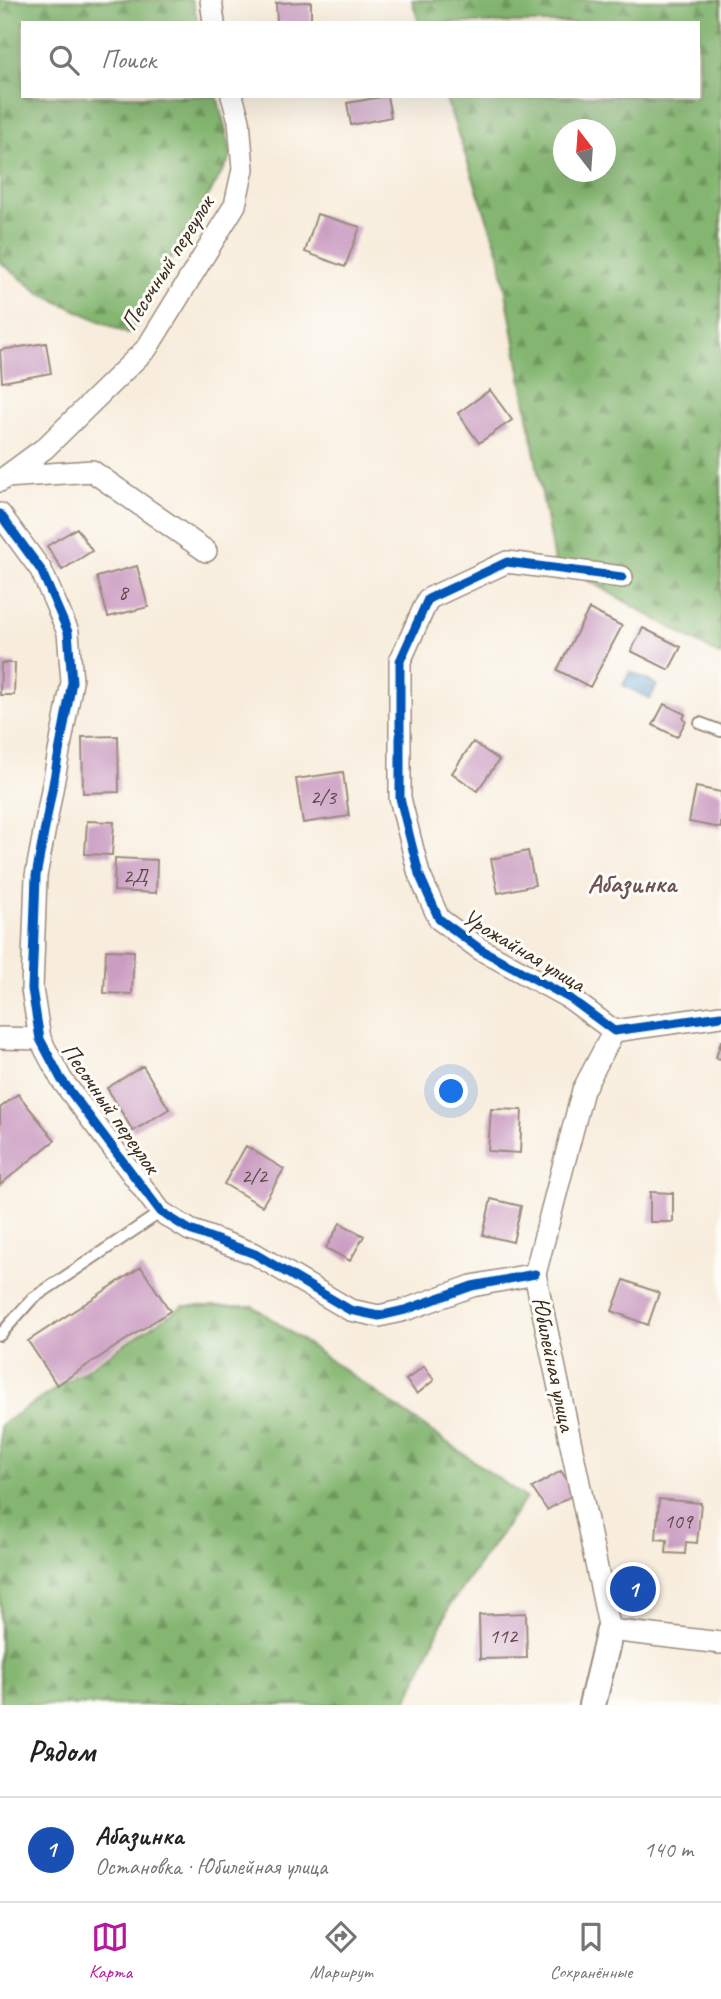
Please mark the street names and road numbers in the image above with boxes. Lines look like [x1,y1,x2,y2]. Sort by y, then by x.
street label: Песочный переулок [114,188,221,336]
street label: Урожайная улица [457,902,592,999]
street label: Песочный переулок [55,1037,168,1181]
street label: Юбилейная улица [525,1294,583,1435]

